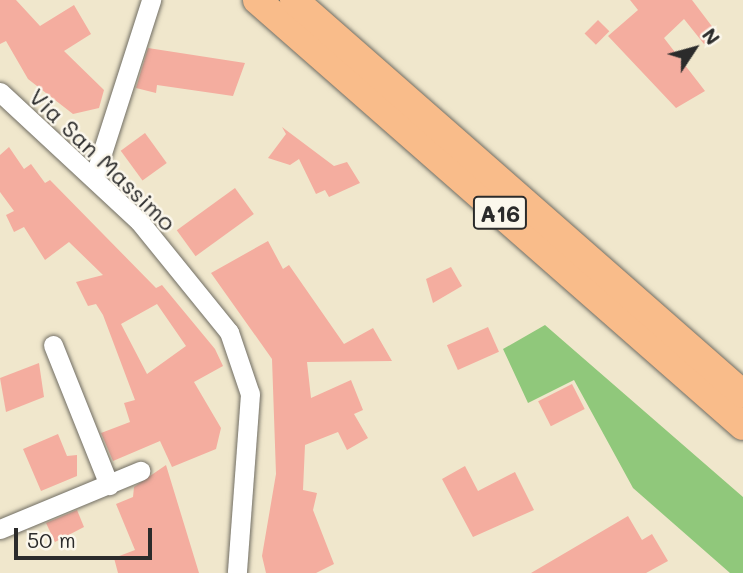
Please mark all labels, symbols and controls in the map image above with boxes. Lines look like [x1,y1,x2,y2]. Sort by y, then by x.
north arrow [659,14,729,84]
text: N [697,23,726,50]
street label: Via San Massimo [24,82,182,236]
road number: A16 [472,194,528,232]
scale bar [18,514,156,558]
text: 50 m [27,526,76,553]

